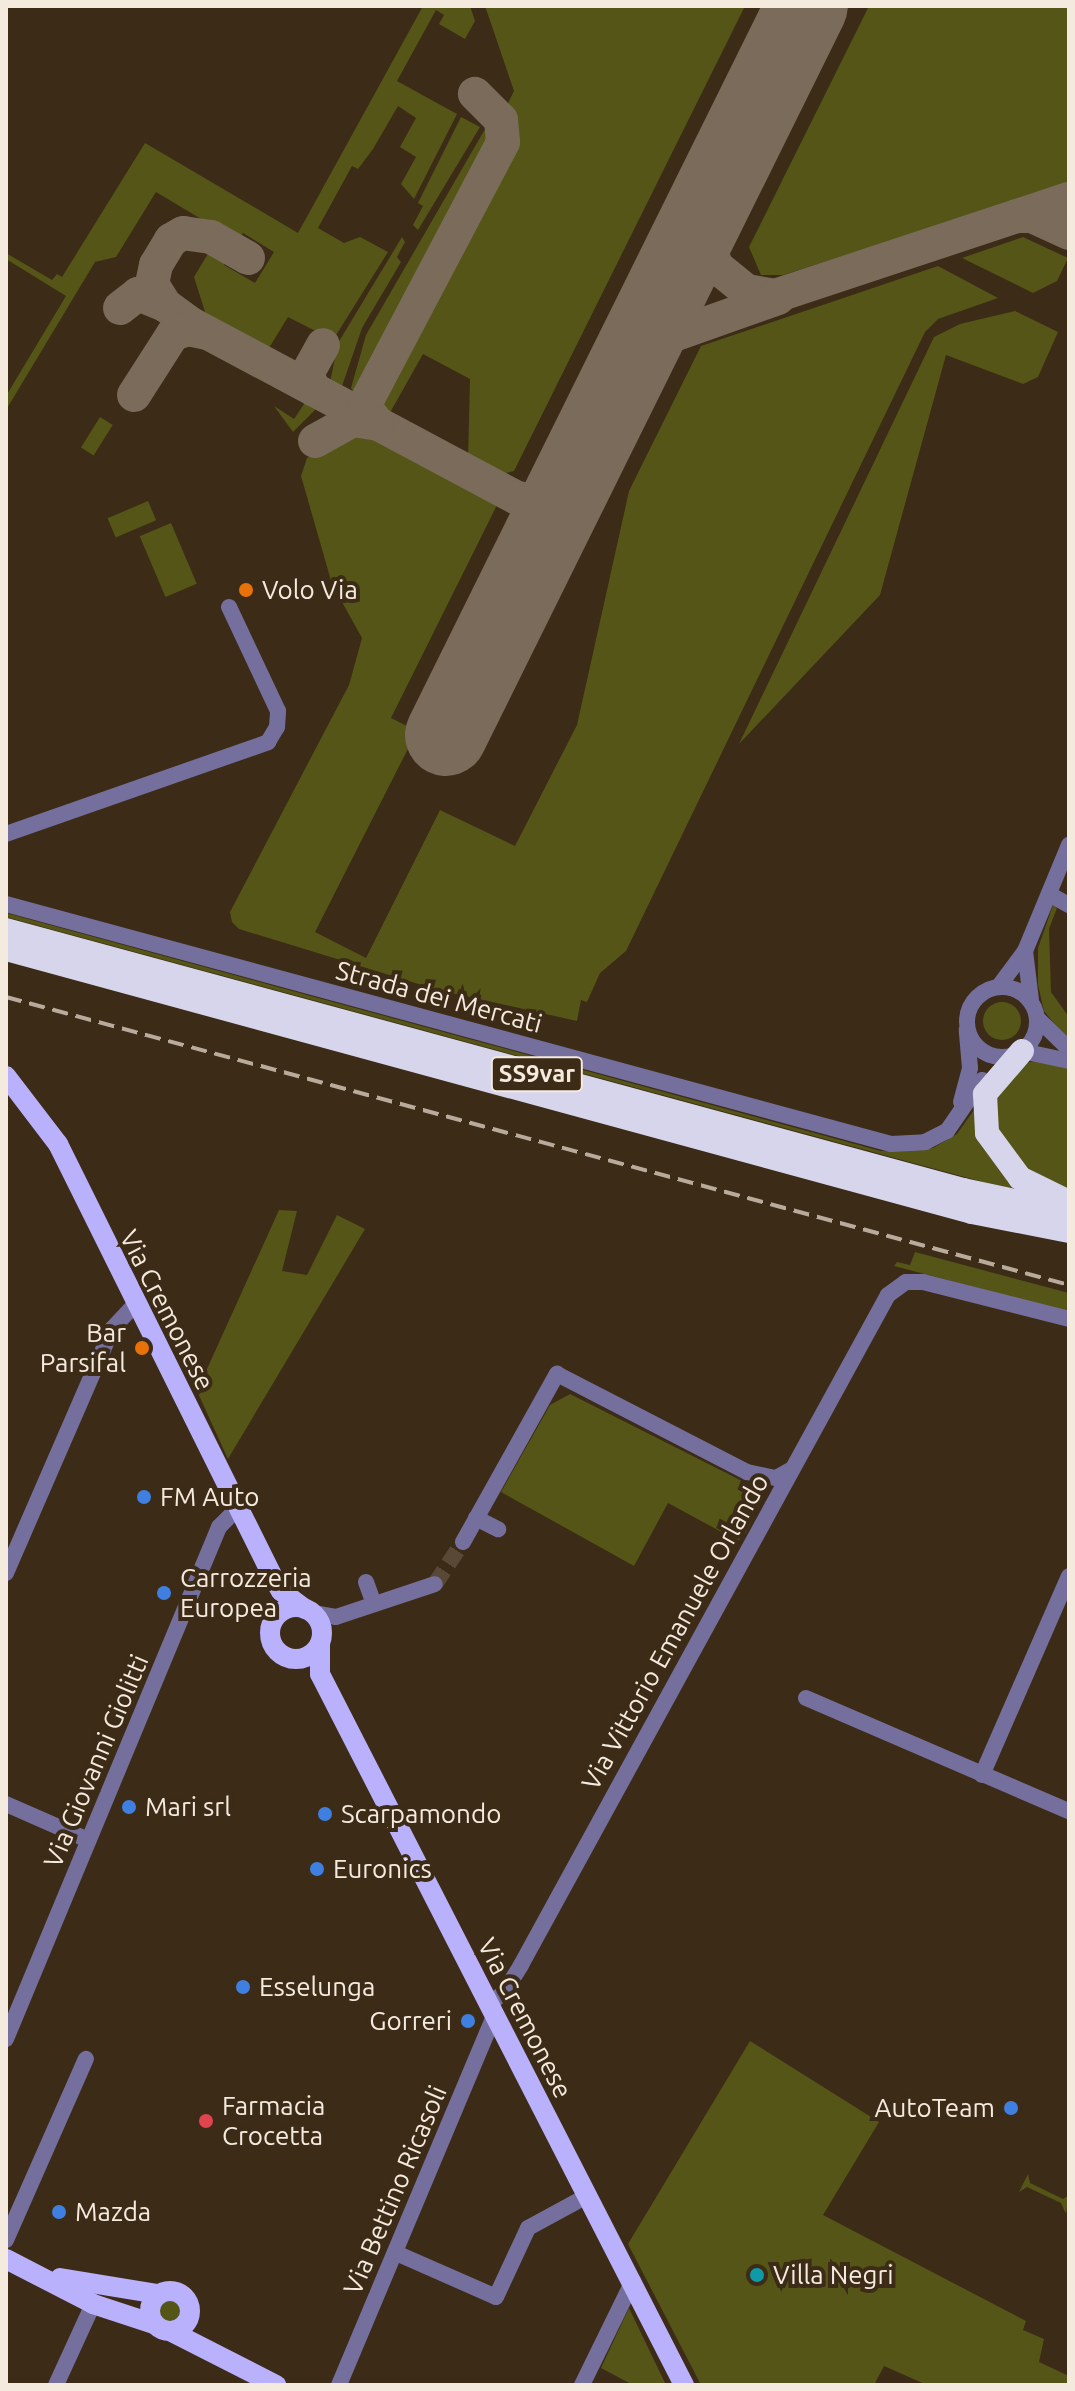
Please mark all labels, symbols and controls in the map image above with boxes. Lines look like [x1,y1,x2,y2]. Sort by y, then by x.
place label: Volo Via [262,574,358,606]
marker: Volo Via [237,581,255,599]
street label: Strada dei Mercati [333,954,545,1040]
road number: SS9var [489,1054,585,1094]
street label: Via Cremonese [113,1225,221,1395]
place label: Bar Parsifal [40,1317,126,1378]
marker: Bar Parsifal [133,1339,151,1357]
street label: Via Vittorio Emanuele Orlando [575,1468,775,1796]
place label: FM Auto [160,1481,259,1513]
marker: FM Auto [135,1488,153,1506]
place label: Carrozzeria Europea [180,1562,312,1624]
marker: Carrozzeria Europea [155,1584,173,1602]
street label: Via Giovanni Giolitti [37,1650,155,1872]
place label: Mari srl [145,1791,231,1823]
marker: Mari srl [120,1798,138,1816]
place label: Scarpamondo [341,1798,501,1830]
marker: Scarpamondo [316,1805,334,1823]
place label: Euronics [333,1853,432,1885]
marker: Euronics [308,1860,326,1878]
street label: Via Cremonese [471,1933,579,2103]
place label: Esselunga [259,1971,375,2003]
marker: Esselunga [234,1978,252,1996]
place label: Gorreri [369,2005,452,2037]
marker: Gorreri [459,2012,477,2030]
street label: Via Bettino Ricasoli [337,2081,453,2299]
place label: Farmacia Crocetta [222,2090,325,2152]
place label: AutoTeam [875,2092,995,2124]
marker: AutoTeam [1002,2099,1020,2117]
marker: Farmacia Crocetta [197,2112,215,2130]
place label: Mazda [75,2196,151,2228]
marker: Mazda [50,2203,68,2221]
place label: Villa Negri [773,2259,894,2291]
marker: Villa Negri [748,2266,766,2284]

